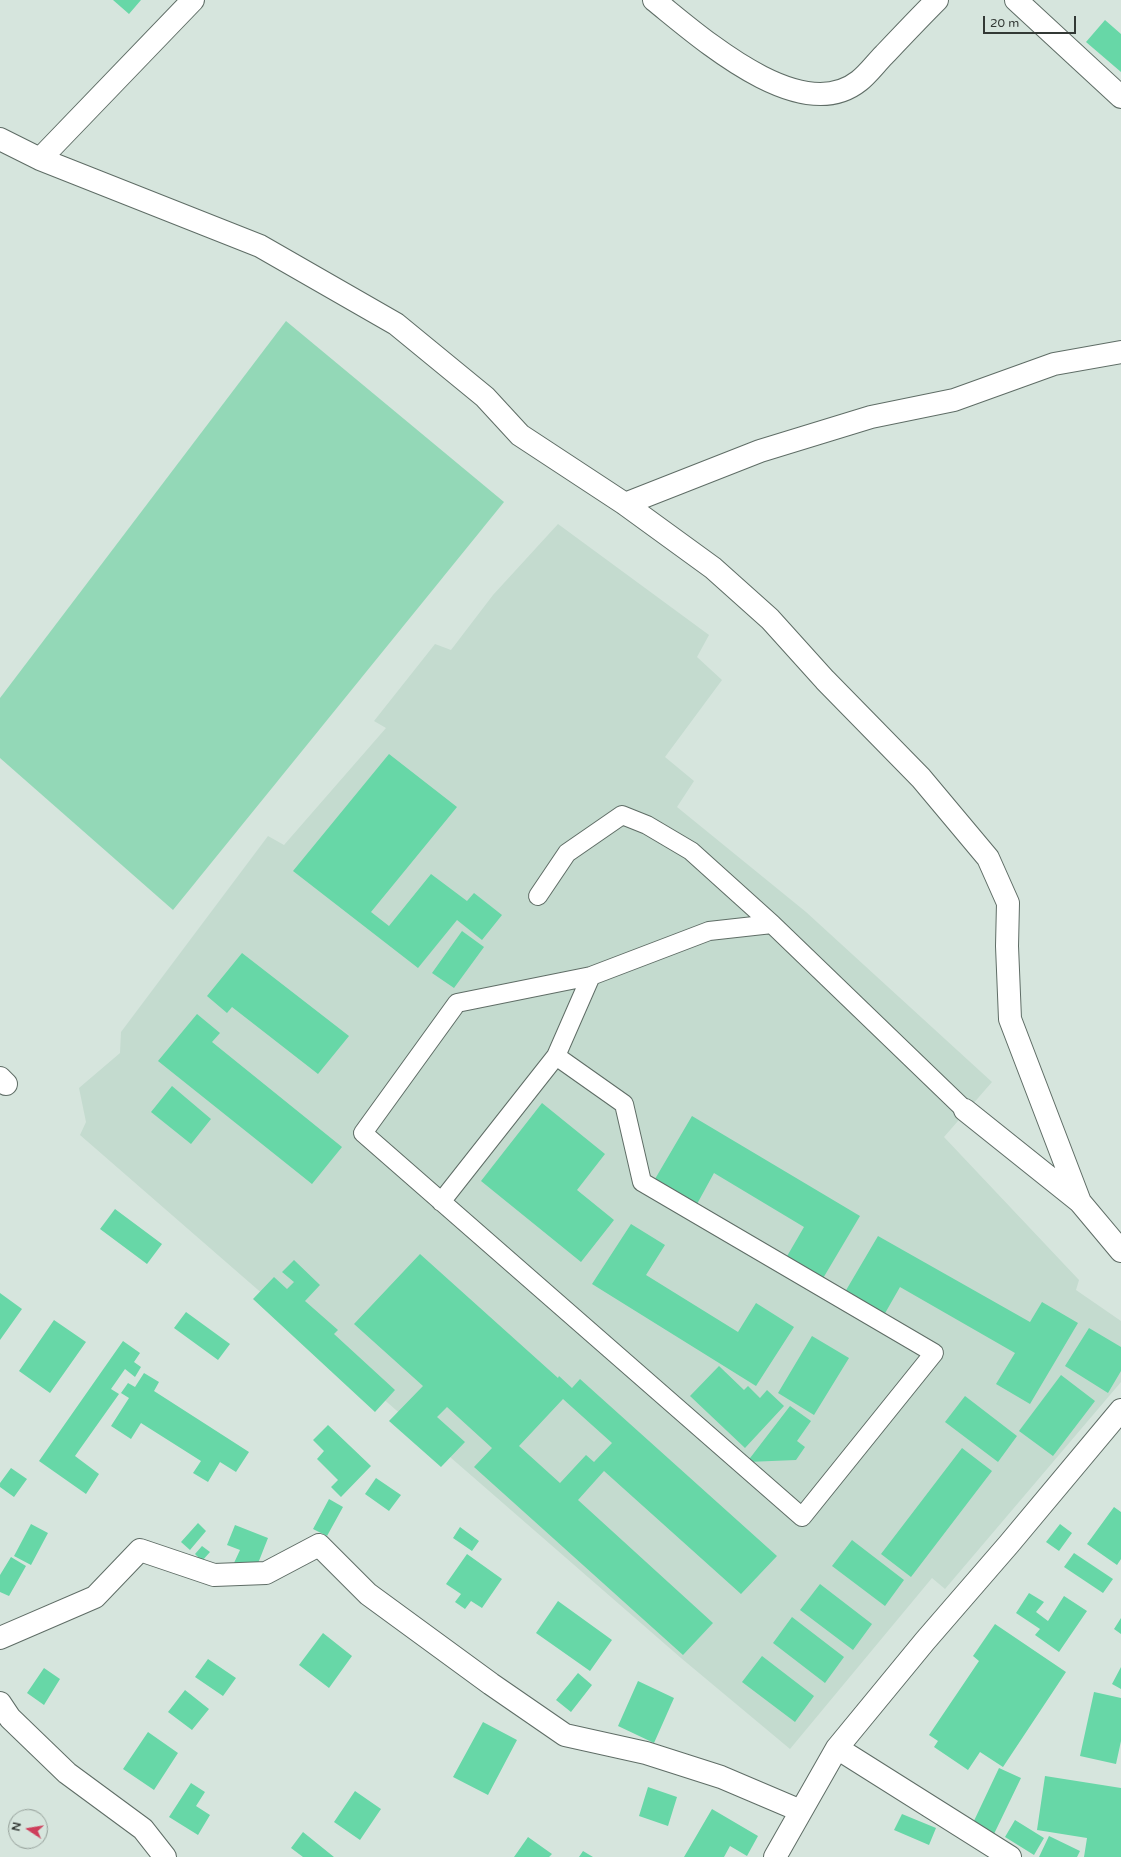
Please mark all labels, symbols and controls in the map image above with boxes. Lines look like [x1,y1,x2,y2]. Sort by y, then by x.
scale bar [985,8,1078,34]
text: 20 m [990,16,1019,30]
north arrow [8,1809,48,1849]
text: N [9,1821,24,1832]

